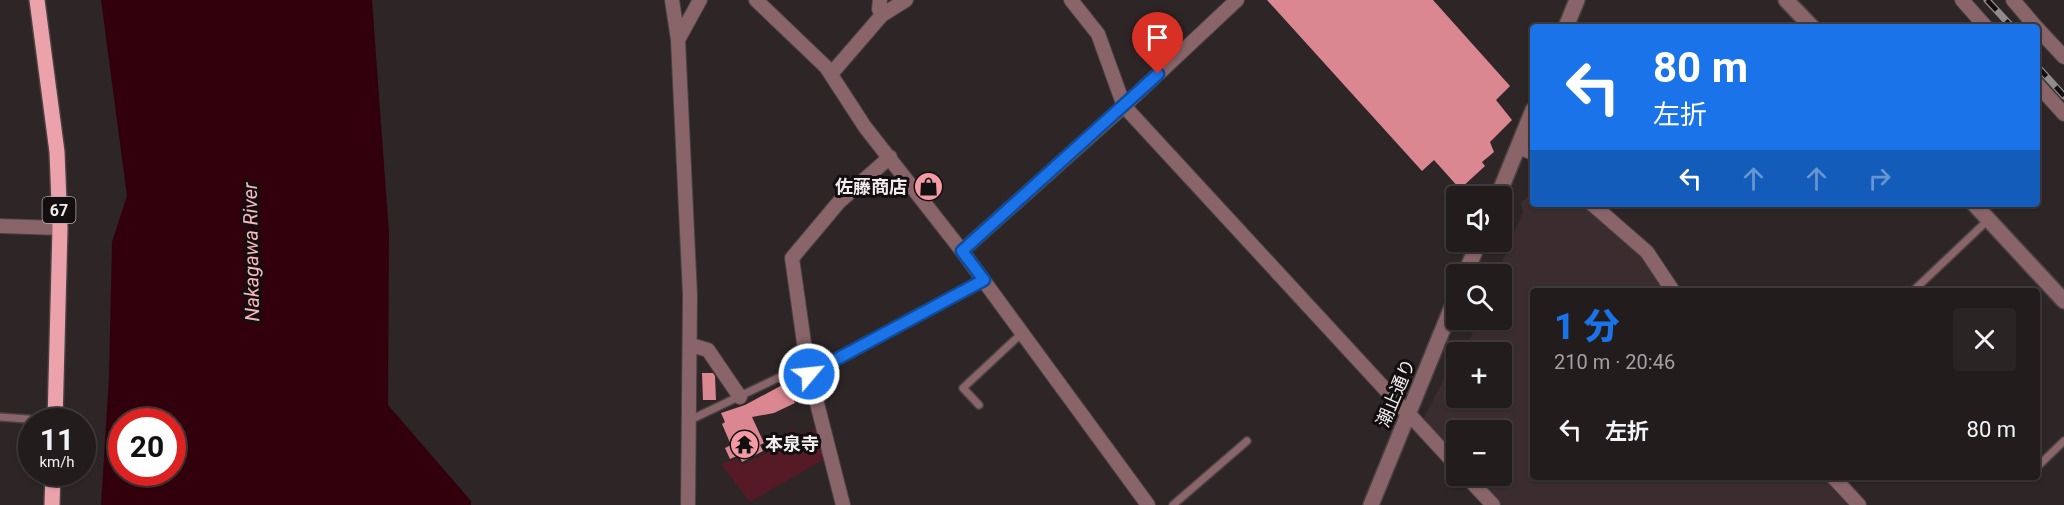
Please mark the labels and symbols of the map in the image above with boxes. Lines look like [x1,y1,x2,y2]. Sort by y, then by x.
pin [1132,12,1183,74]
shop icon: 佐藤商店 [912,171,944,203]
place label: 佐藤商店 [835,176,907,197]
water label: Nakagawa River [238,181,264,322]
road number: 67 [42,197,76,223]
position arrow [777,342,841,406]
street label: 潮止通り [1372,356,1419,430]
speed limit sign: 20 [108,408,186,486]
temple icon: 本泉寺 [728,428,760,460]
place label: 本泉寺 [765,433,819,454]

